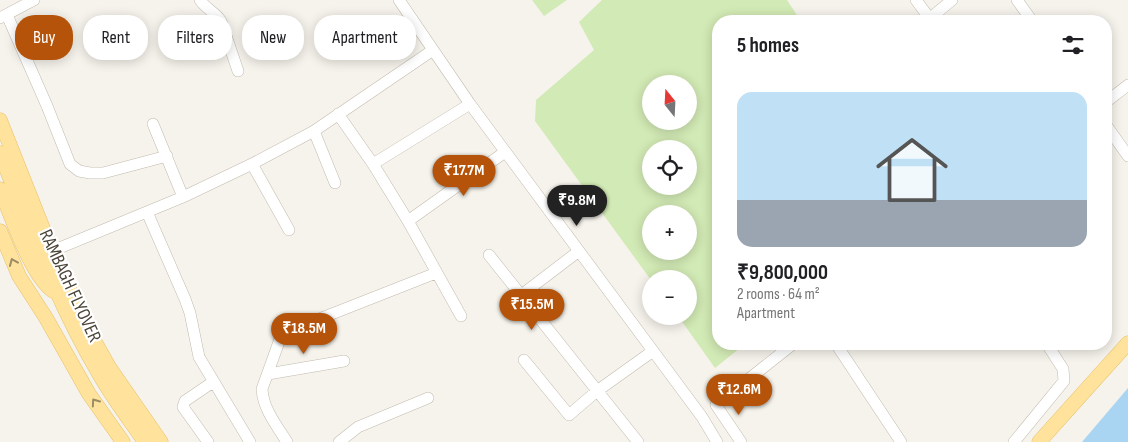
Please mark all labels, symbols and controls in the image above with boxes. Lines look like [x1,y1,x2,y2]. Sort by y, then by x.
chip: Buy [15,15,73,60]
chip: Rent [83,15,148,60]
chip: Filters [158,15,232,60]
chip: New [242,15,304,60]
chip: Apartment [314,15,416,60]
icon: filters [1059,31,1087,59]
text: 5 homes [737,33,799,58]
north arrow [642,75,698,130]
map controls [642,75,697,325]
icon: home [867,125,957,215]
button: locate [642,140,697,195]
pin: ₹17.7M [423,154,505,197]
text: ₹17.7M [444,161,484,180]
pin: ₹9.8M [542,184,612,227]
text: ₹9.8M [558,191,596,210]
button: + [642,205,697,260]
street label: RAMBAGH FLYOVER [34,226,106,346]
one-way arrow [9,258,20,267]
text: ₹9,800,000 [737,260,828,285]
button: − [642,270,697,325]
text: 2 rooms · 64 m² [737,285,820,304]
pin: ₹15.5M [491,288,573,331]
text: ₹15.5M [510,295,554,314]
text: Apartment [737,304,795,323]
pin: ₹18.5M [263,312,345,355]
text: ₹18.5M [282,319,326,338]
pin: ₹12.6M [698,374,780,416]
text: ₹12.6M [717,380,761,399]
one-way arrow [92,399,100,408]

